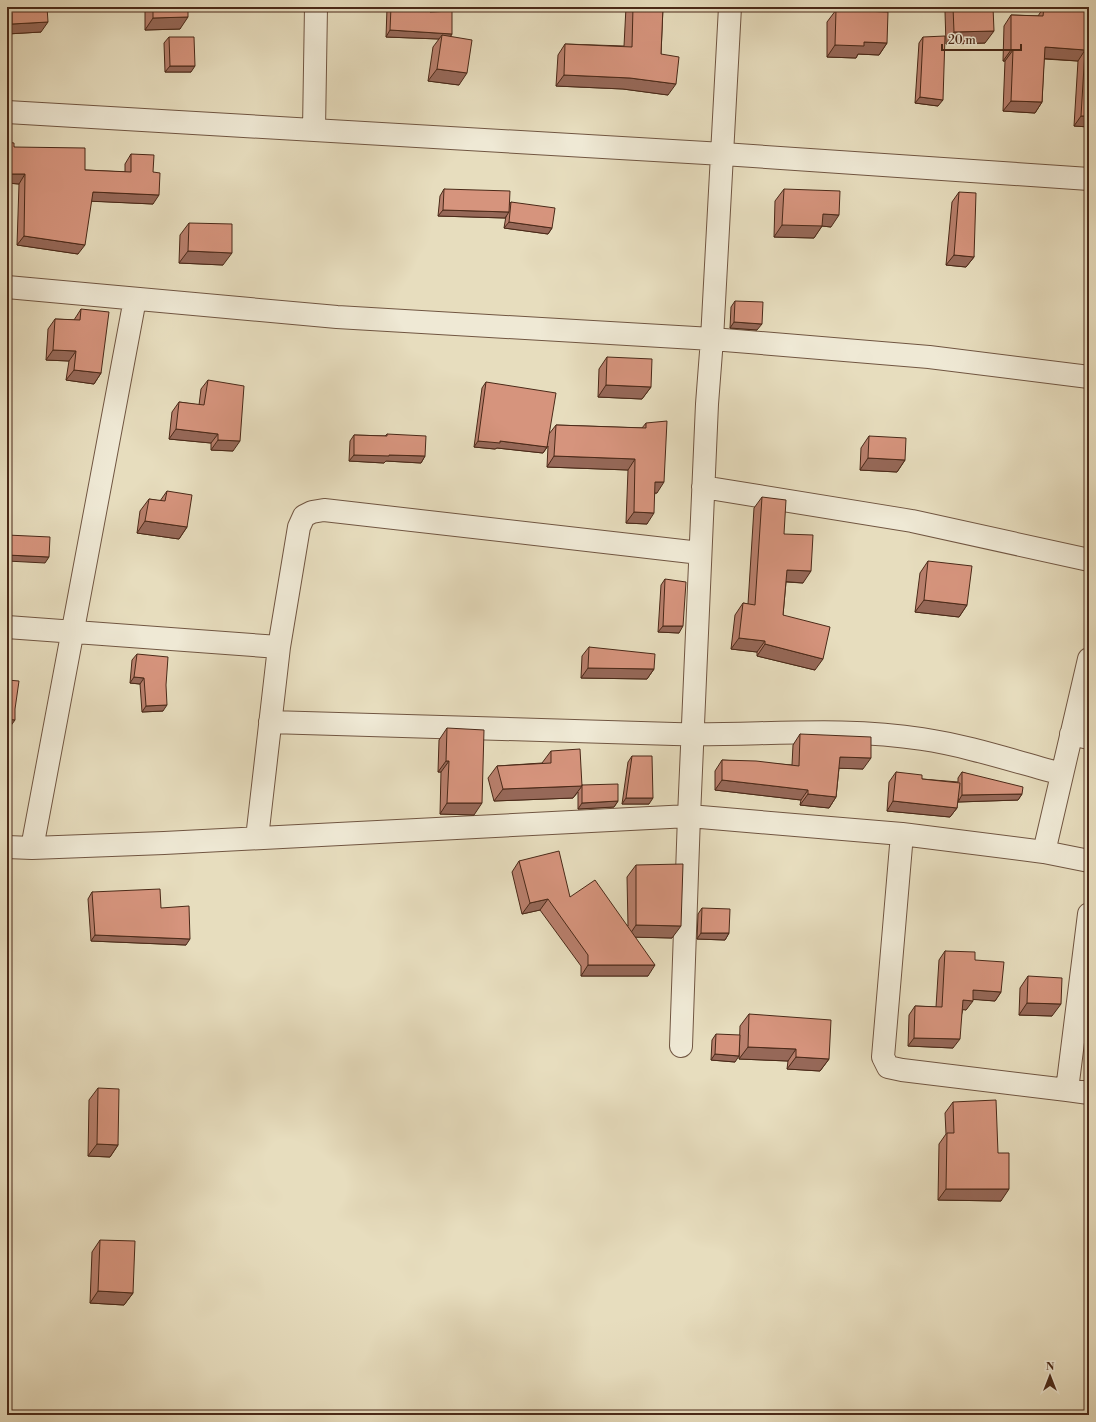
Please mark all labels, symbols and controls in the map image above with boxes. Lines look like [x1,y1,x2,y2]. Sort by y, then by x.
scale bar [942,26,1021,52]
text: 20 m [948,33,976,48]
north arrow [1030,1356,1070,1396]
text: N [1046,1360,1055,1374]

